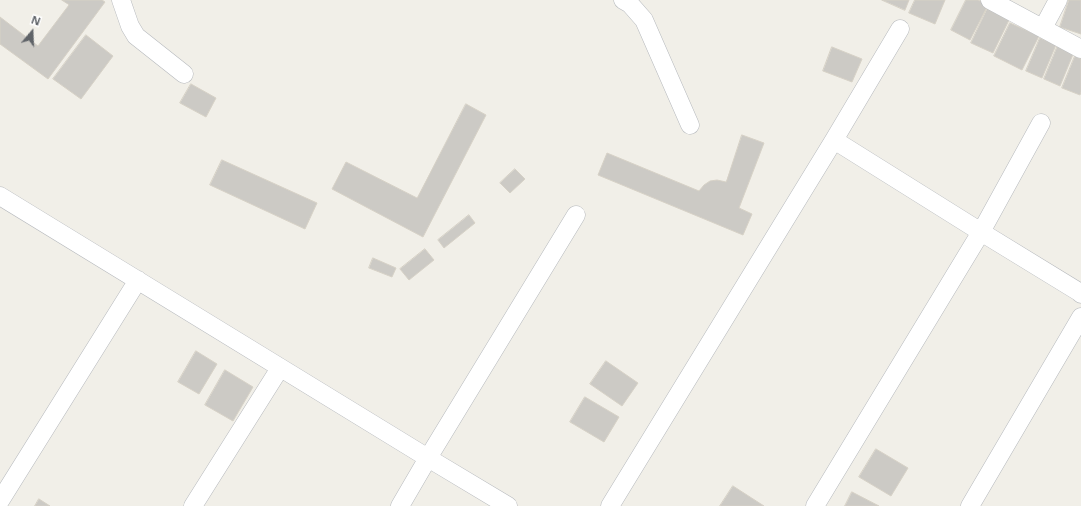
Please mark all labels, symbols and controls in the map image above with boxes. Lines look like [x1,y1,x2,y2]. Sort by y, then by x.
north arrow [12,12,52,52]
text: N [29,12,43,29]

